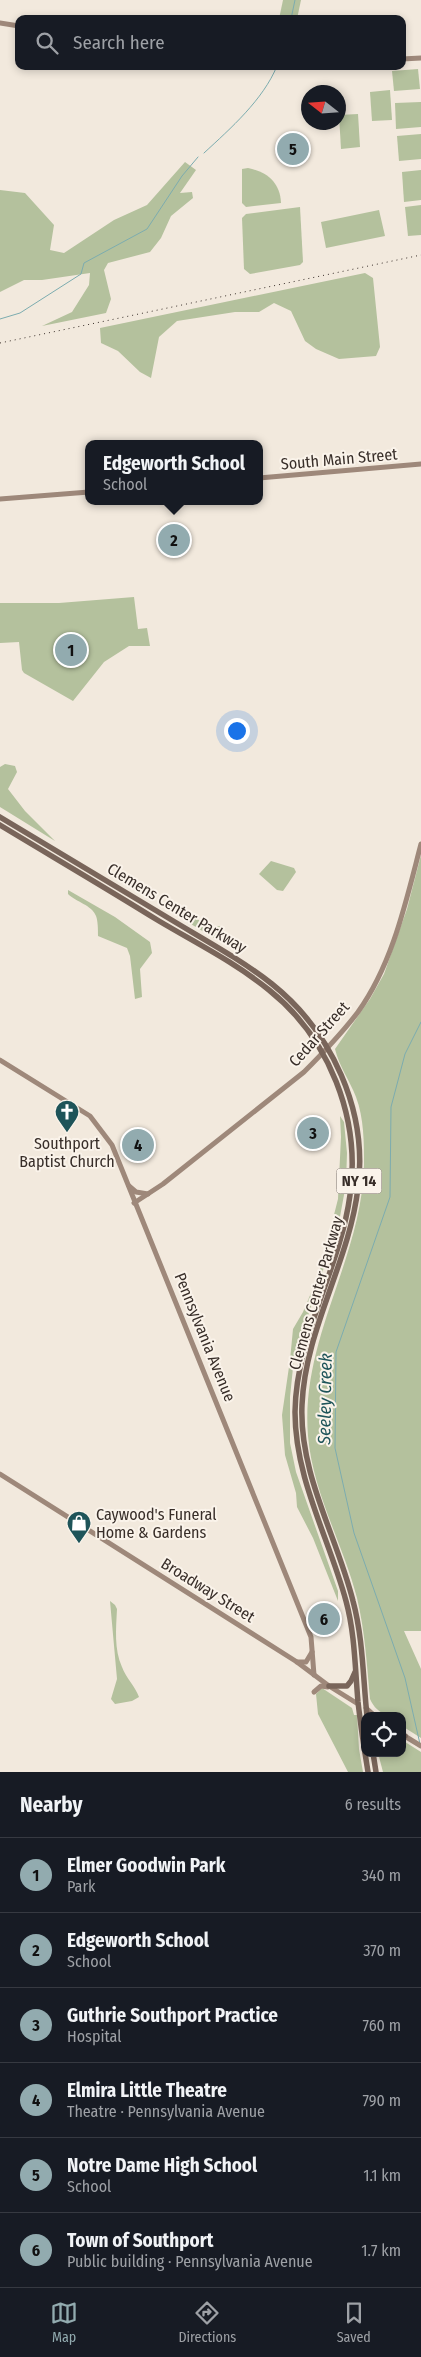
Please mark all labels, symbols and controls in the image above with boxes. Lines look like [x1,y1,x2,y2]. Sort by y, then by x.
search box [15,15,406,70]
icon: search [33,29,61,57]
text: Search here [73,31,165,54]
north arrow [301,85,346,130]
pin: 5 [277,130,309,168]
popup [85,440,263,505]
street label: South Main Street [280,444,399,474]
text: Edgeworth School [103,452,245,475]
text: School [103,475,147,494]
pin: 2 [158,521,190,559]
pin: 1 [55,631,87,669]
your location [224,718,250,744]
street label: Clemens Center Parkway [104,859,251,958]
street label: Cedar Street [285,997,354,1070]
church icon: Southport Baptist Church [54,1099,80,1133]
pin: 3 [297,1114,329,1152]
pin: 4 [122,1126,154,1164]
place label: Southport Baptist Church [19,1134,115,1171]
road number: NY 14 [336,1168,382,1194]
street label: Clemens Center Parkway [285,1213,347,1372]
street label: Pennsylvania Avenue [170,1270,240,1404]
water label: Seeley Creek [313,1353,337,1446]
place label: Caywood's Funeral Home & Gardens [96,1505,216,1542]
shop icon: Caywood's Funeral Home & Gardens [66,1510,92,1544]
street label: Broadway Street [158,1554,259,1627]
pin: 6 [308,1600,340,1638]
map controls [361,1712,406,1757]
button: locate [361,1712,406,1757]
text: Nearby [20,1792,82,1818]
text: 6 results [345,1795,401,1814]
text: Elmer Goodwin Park [67,1854,225,1877]
text: 1 [33,1866,39,1885]
text: 340 m [362,1866,401,1885]
text: Park [67,1877,95,1896]
text: Edgeworth School [67,1929,209,1952]
text: 2 [32,1941,40,1960]
text: 370 m [363,1941,401,1960]
text: School [67,1952,111,1971]
text: Guthrie Southport Practice [67,2004,278,2027]
text: 3 [32,2016,40,2035]
text: 760 m [363,2016,401,2035]
text: Hospital [67,2027,122,2046]
text: Elmira Little Theatre [67,2079,227,2102]
text: 4 [32,2091,40,2110]
text: 790 m [363,2091,401,2110]
text: Theatre · Pennsylvania Avenue [67,2102,265,2121]
text: Notre Dame High School [67,2154,257,2177]
text: 5 [32,2166,40,2185]
text: 1.1 km [363,2166,401,2185]
text: School [67,2177,111,2196]
text: Town of Southport [67,2229,213,2252]
text: 6 [32,2241,40,2260]
text: 1.7 km [361,2241,401,2260]
text: Public building · Pennsylvania Avenue [67,2252,313,2271]
tab: Map [50,2299,78,2346]
tab: Directions [178,2299,236,2346]
tab: Saved [337,2299,371,2346]

